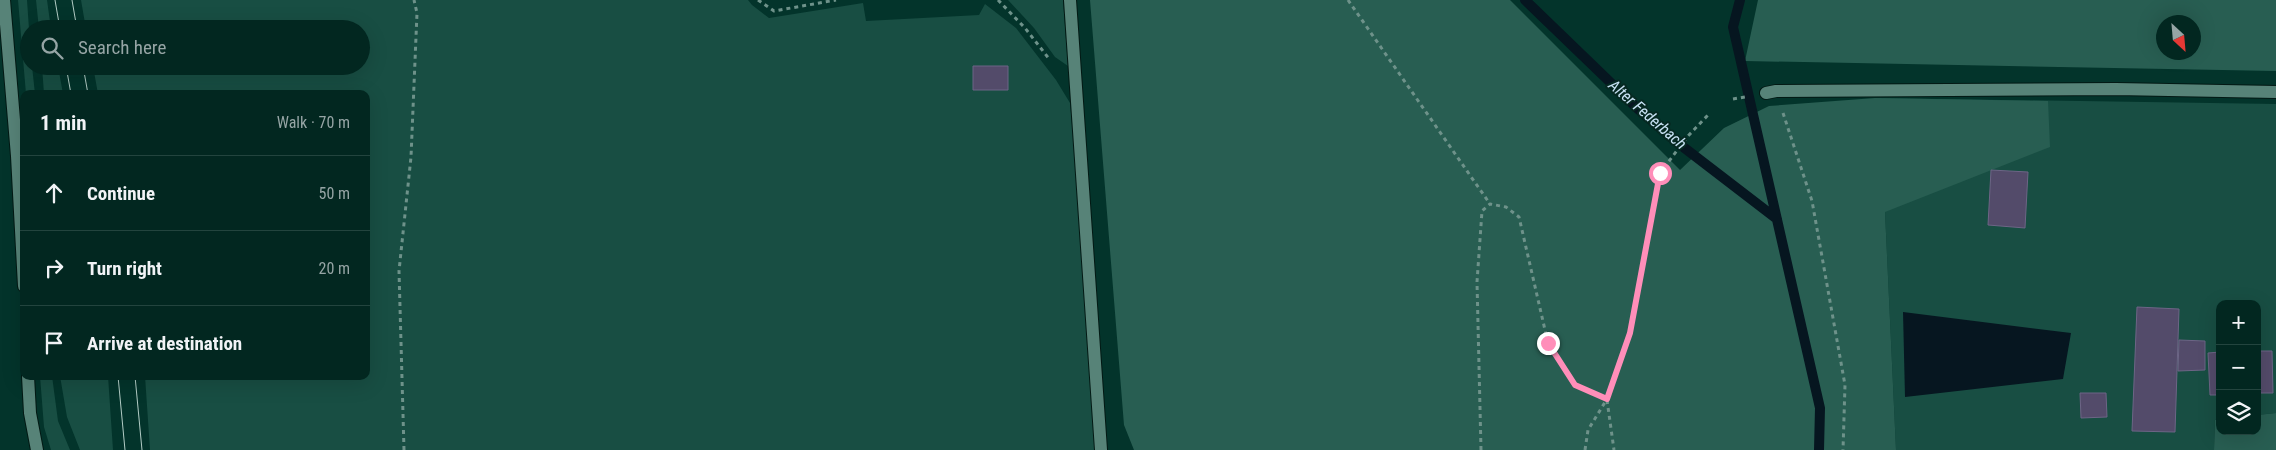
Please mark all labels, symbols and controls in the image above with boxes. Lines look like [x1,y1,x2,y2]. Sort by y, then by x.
north arrow [2156,15,2201,60]
search box [20,20,370,75]
icon: search [38,34,66,62]
text: Search here [78,36,166,59]
water label: Alter Federbach [1604,75,1690,153]
text: 1 min [40,111,87,135]
text: Walk · 70 m [277,113,350,132]
route start [1649,162,1672,185]
icon: ahead [40,179,68,207]
text: Continue [87,182,155,205]
text: 50 m [318,184,350,203]
icon: right [40,254,68,282]
text: Turn right [87,257,162,280]
text: 20 m [318,259,350,278]
map controls [2216,300,2261,435]
button: + [2216,300,2261,345]
icon: arrive [40,329,68,357]
text: Arrive at destination [87,332,242,355]
route end [1537,332,1560,355]
button: − [2216,345,2261,390]
button: layers [2216,390,2261,435]

